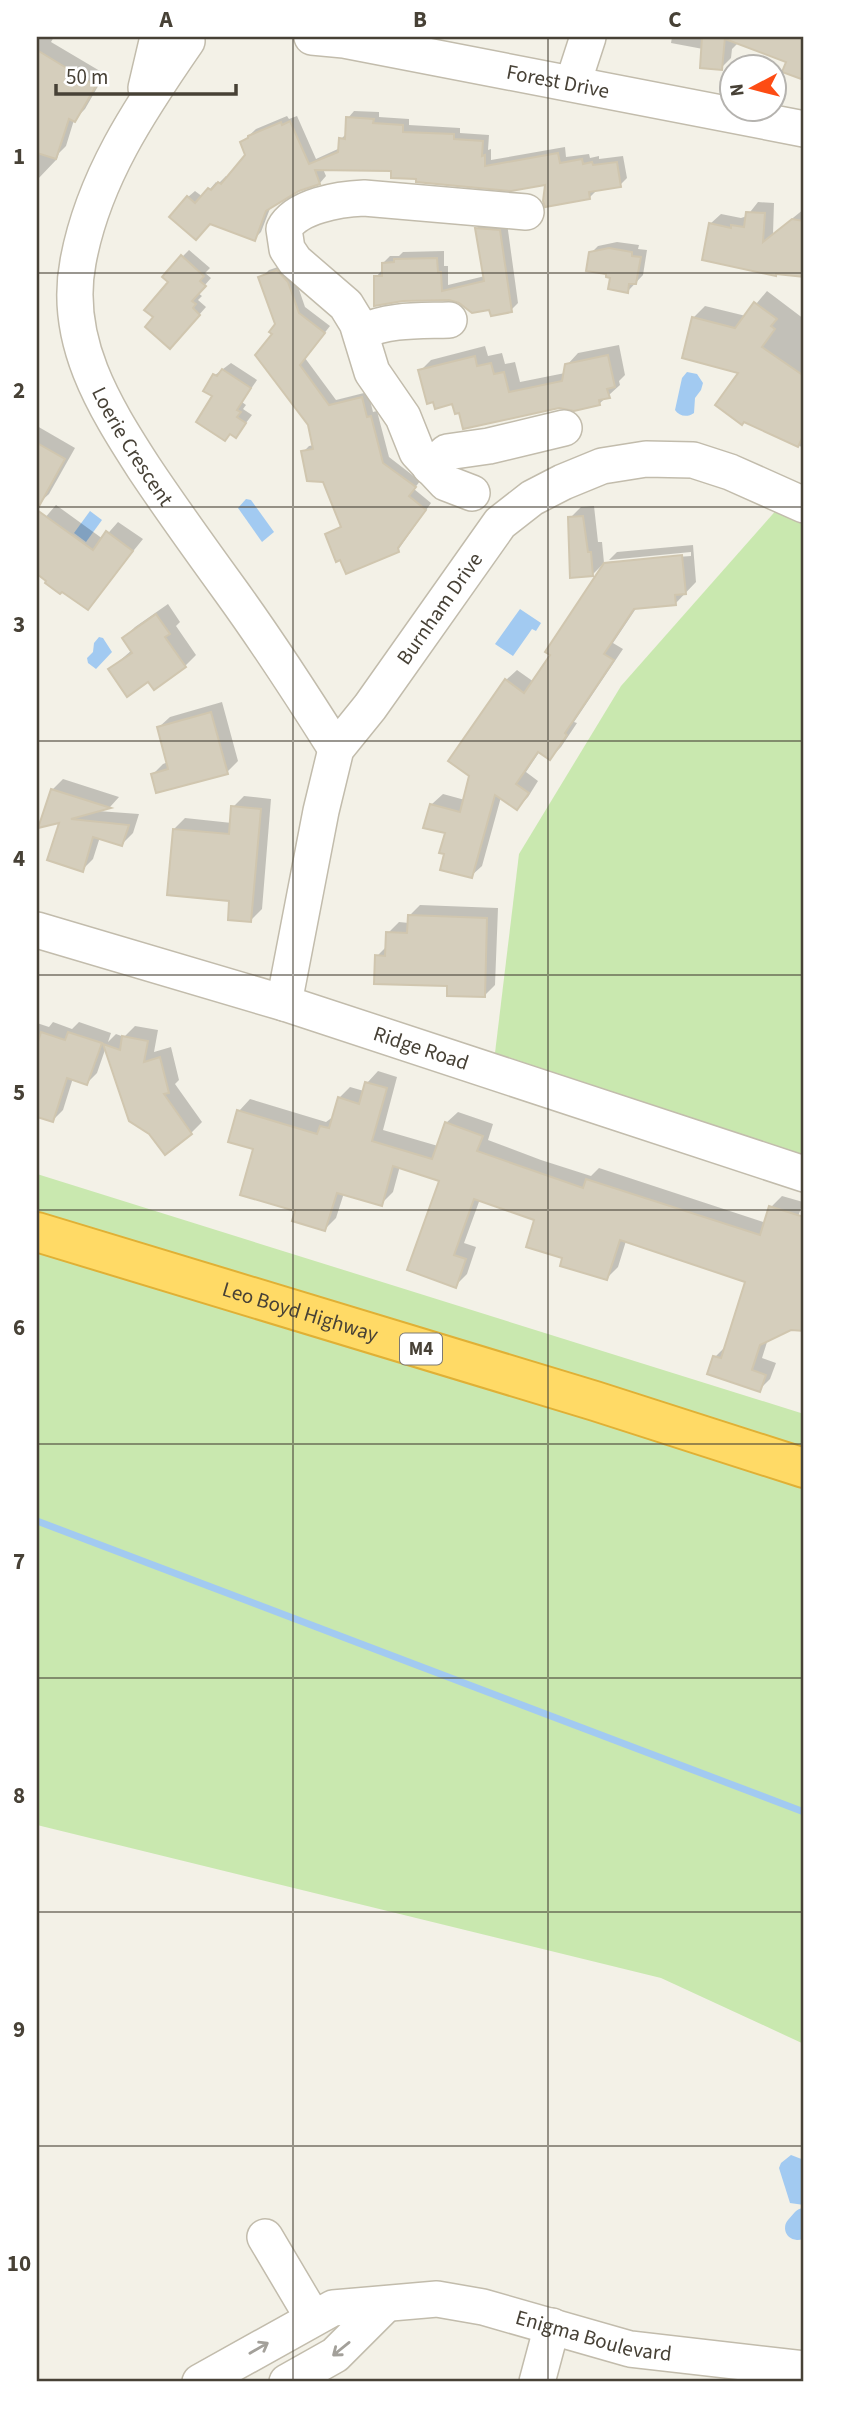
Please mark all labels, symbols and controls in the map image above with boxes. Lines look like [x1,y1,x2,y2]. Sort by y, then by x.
text: A [158,3,173,36]
text: B [413,3,427,36]
text: C [668,3,682,36]
scale bar [56,52,236,96]
north arrow [718,52,788,122]
street label: Forest Drive [504,57,612,106]
text: 50 m [66,62,108,92]
text: N [723,82,752,98]
text: 1 [13,140,25,173]
text: 2 [13,374,25,407]
street label: Loerie Crescent [84,382,181,512]
street label: Burnham Drive [389,546,490,671]
text: 3 [13,608,25,641]
text: 4 [13,842,25,875]
street label: Ridge Road [370,1018,473,1078]
text: 5 [13,1076,25,1109]
street label: Leo Boyd Highway [219,1274,382,1350]
text: 6 [13,1311,25,1344]
road number: M4 [400,1334,442,1364]
text: 7 [13,1545,25,1578]
text: 8 [13,1779,25,1812]
text: 9 [13,2013,25,2046]
text: 10 [7,2247,31,2280]
street label: Enigma Boulevard [512,2302,673,2369]
one-way arrow [249,2341,269,2355]
one-way arrow [332,2342,350,2357]

